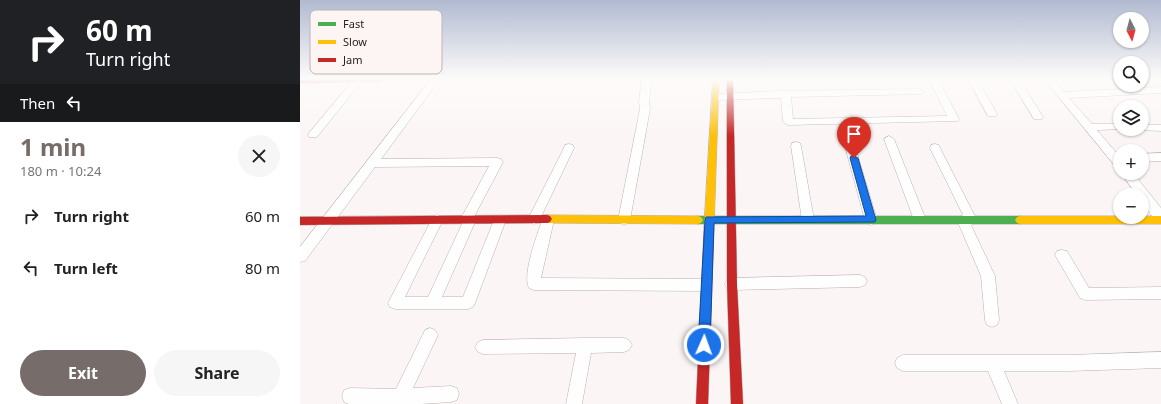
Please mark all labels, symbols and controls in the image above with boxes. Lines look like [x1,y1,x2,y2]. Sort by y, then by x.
legend [310,10,442,74]
text: 60 m [86,11,153,49]
north arrow [1113,12,1149,48]
map controls [1113,12,1149,224]
icon: right [20,16,72,68]
text: Fast [343,16,364,31]
text: Slow [343,34,367,49]
text: Turn right [86,47,170,71]
text: Jam [342,52,362,67]
button: search [1113,56,1149,92]
icon: left [63,92,85,114]
text: Then [20,93,55,113]
button: layers [1113,100,1149,136]
pin [837,117,871,158]
icon: arrive [843,123,865,145]
text: 1 min [20,130,86,163]
button: close [238,135,280,177]
button: + [1113,144,1149,180]
text: 180 m · 10:24 [20,162,101,180]
button: − [1113,188,1149,224]
icon: right [20,205,42,227]
text: Turn right [54,206,129,226]
text: 60 m [245,206,280,226]
icon: left [20,257,42,279]
text: Turn left [54,258,118,278]
text: 80 m [245,258,280,278]
position arrow [683,324,725,366]
button: Exit [20,350,146,396]
button: Share [154,350,280,396]

